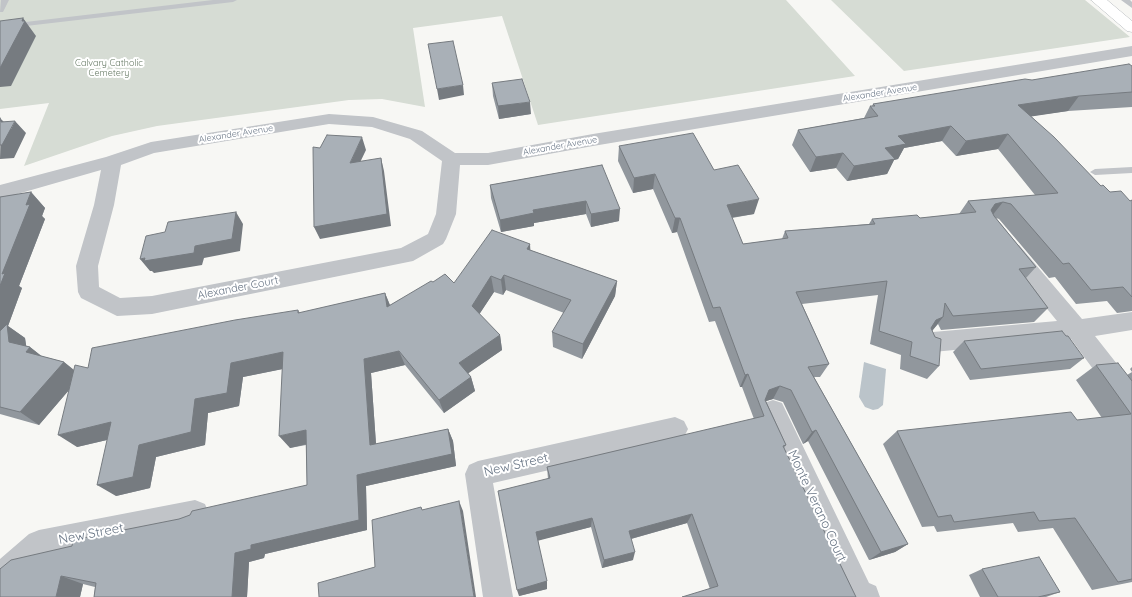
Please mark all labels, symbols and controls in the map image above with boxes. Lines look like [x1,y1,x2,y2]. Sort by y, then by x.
park label: Calvary Catholic Cemetery [75,58,143,79]
street label: Alexander Avenue [842,82,918,104]
street label: Alexander Avenue [198,123,274,145]
street label: Alexander Avenue [522,134,598,158]
street label: Alexander Court [196,274,280,302]
street label: Monte Verano Court [784,447,850,565]
street label: New Street [482,450,550,480]
street label: New Street [57,520,125,548]

